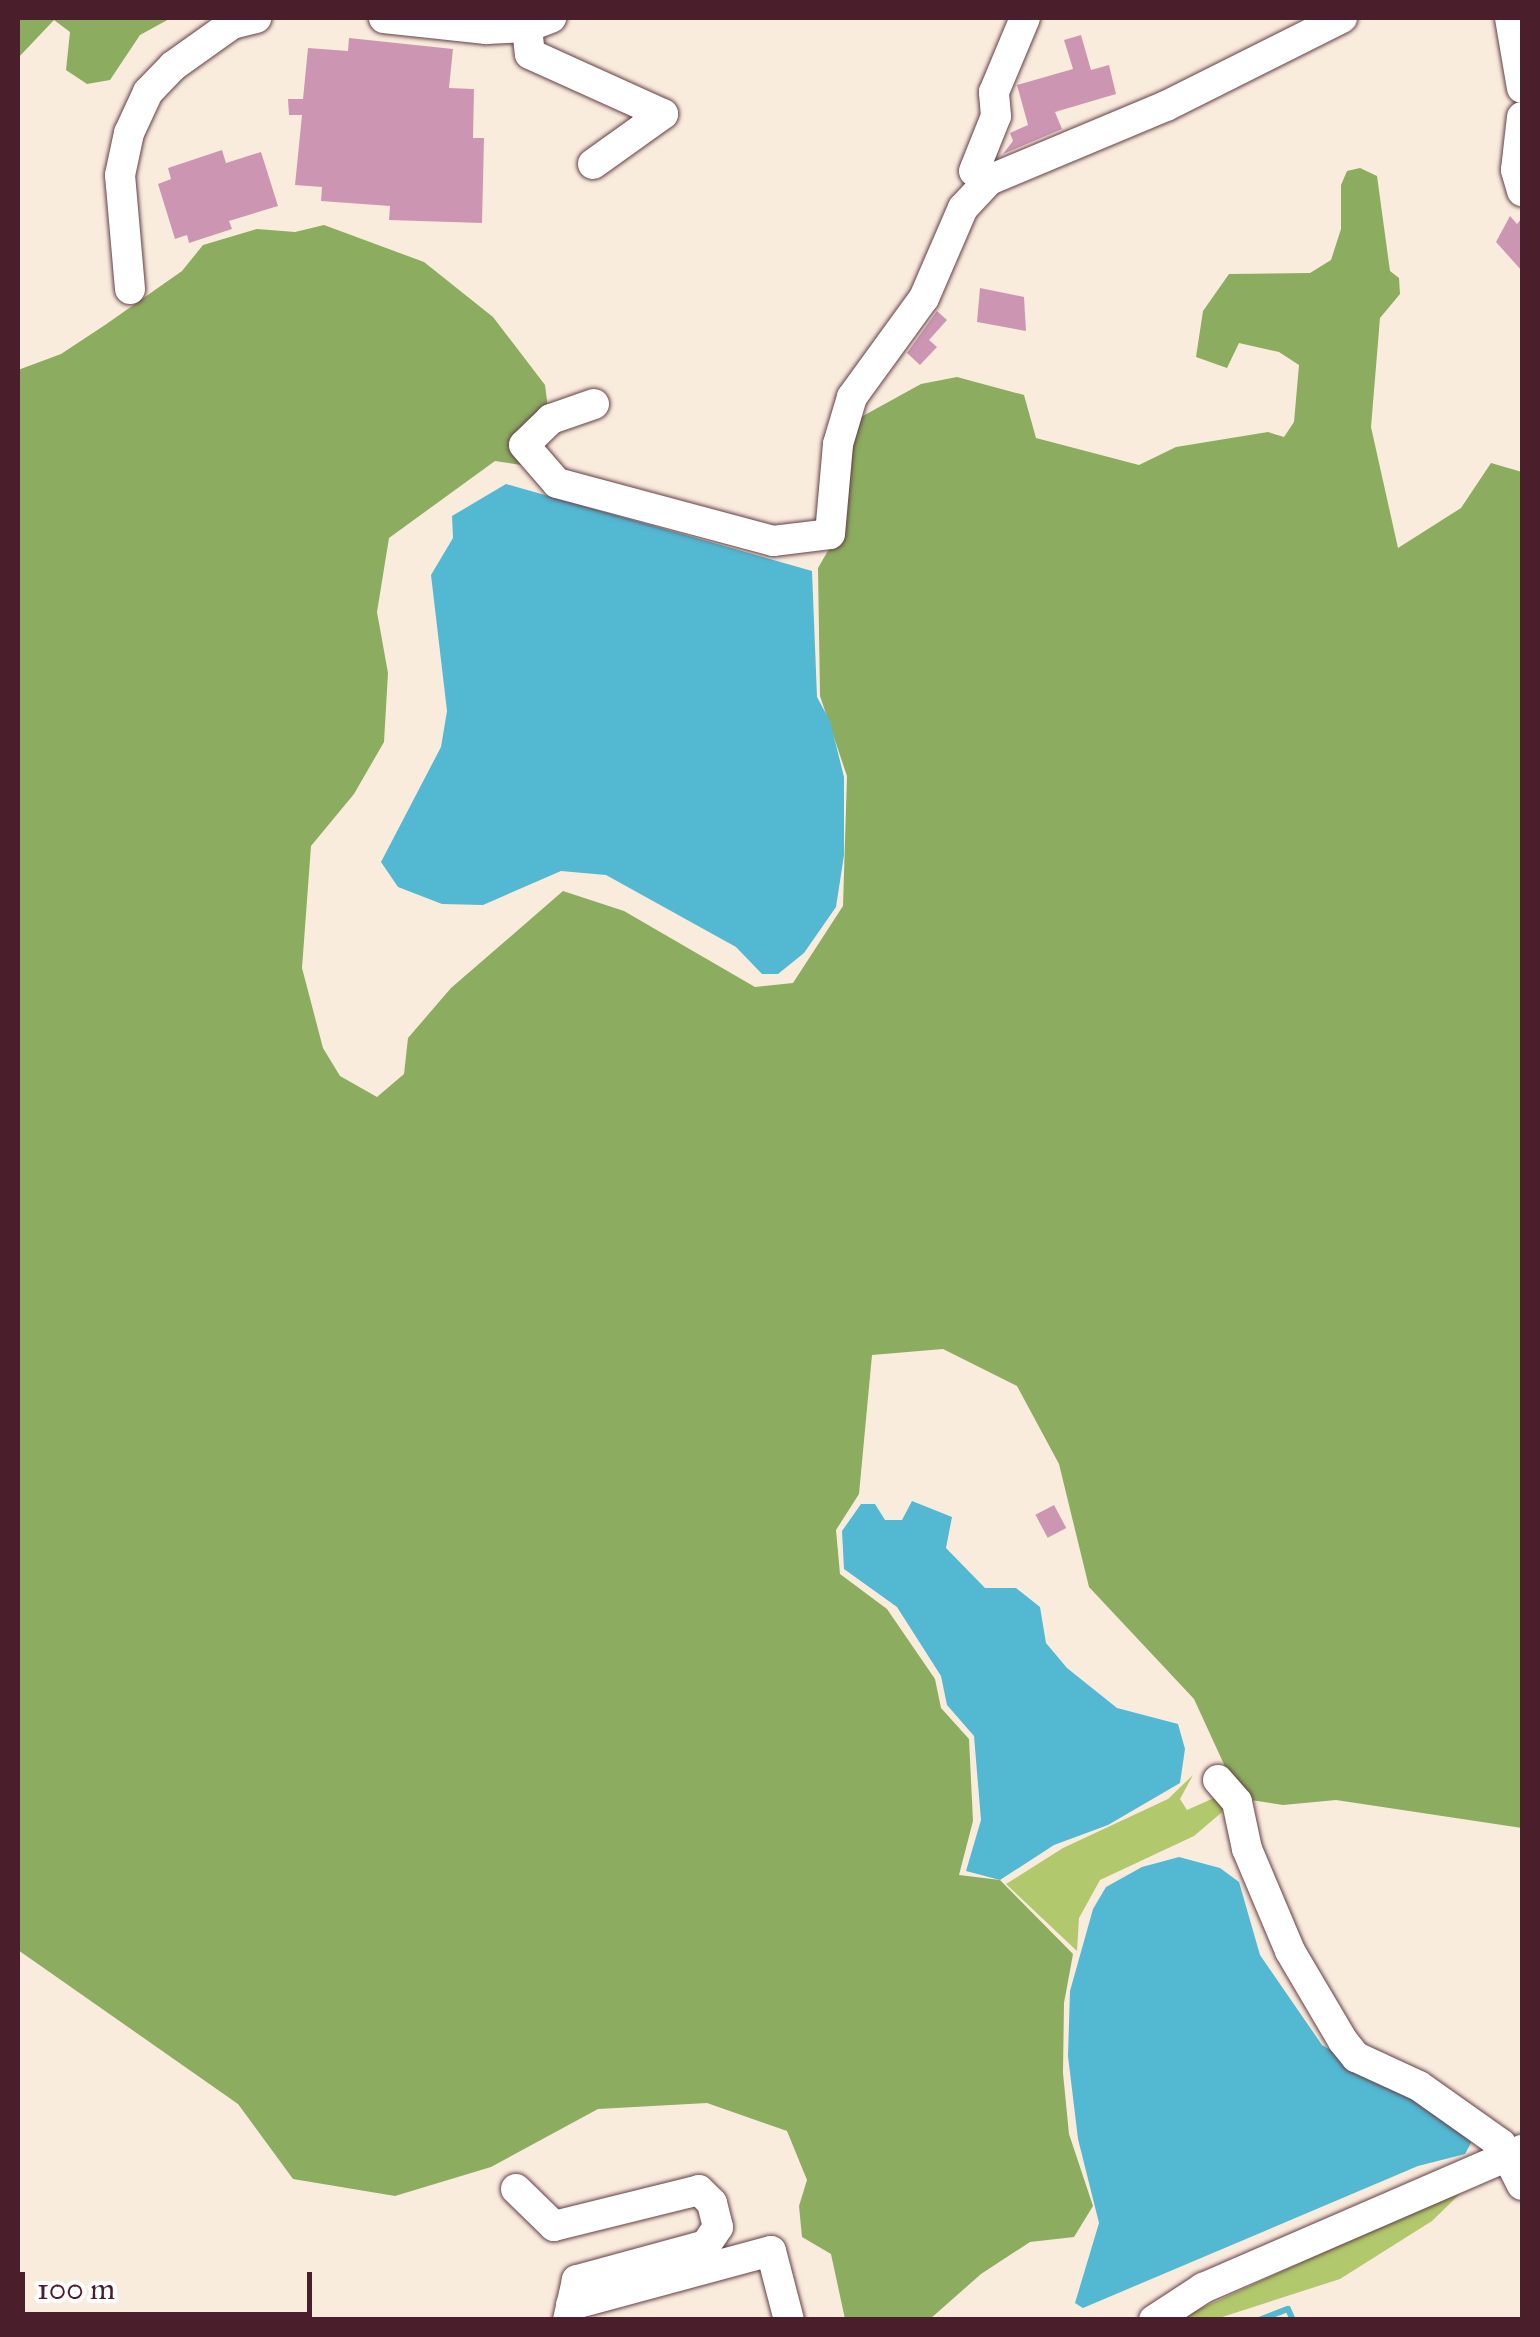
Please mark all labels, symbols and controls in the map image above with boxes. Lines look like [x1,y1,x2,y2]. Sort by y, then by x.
scale bar [25,2252,318,2314]
text: 100 m [37,2271,115,2307]

